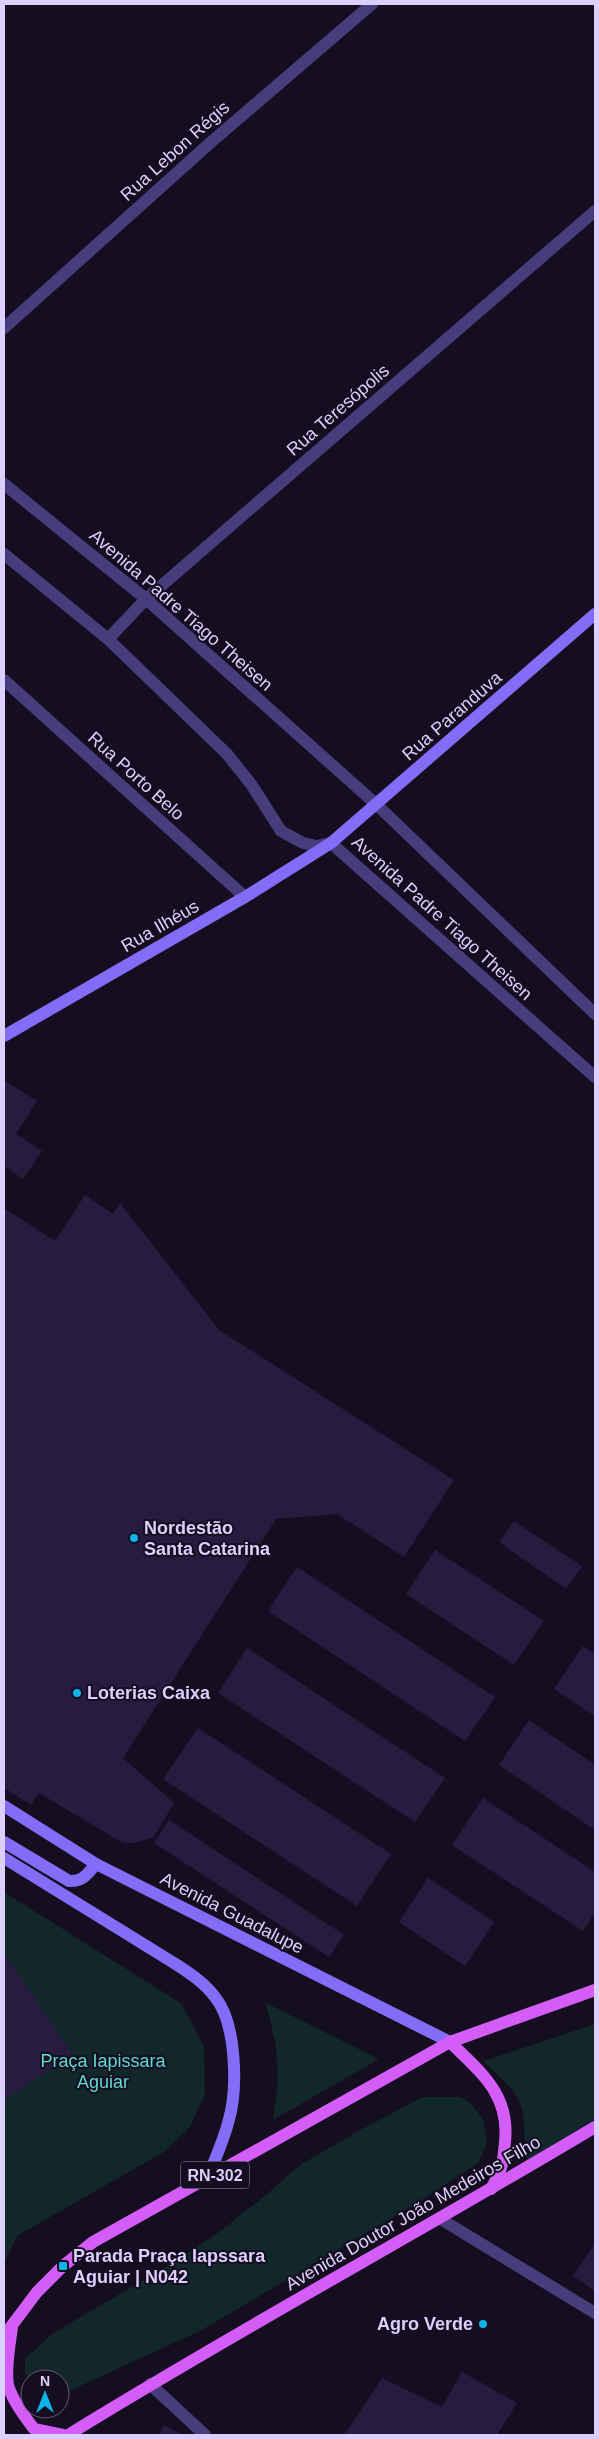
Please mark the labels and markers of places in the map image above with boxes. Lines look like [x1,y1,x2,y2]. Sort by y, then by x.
place label: Nordestão Santa Catarina [144,1518,271,1559]
marker: Nordestão Santa Catarina [128,1532,140,1544]
place label: Loterias Caixa [87,1683,211,1703]
marker: Loterias Caixa [71,1687,83,1699]
place label: Parada Praça Iapssara Aguiar | N042 [73,2246,266,2287]
marker: Parada Praça Iapssara Aguiar | N042 [57,2260,69,2272]
place label: Agro Verde [377,2314,473,2334]
marker: Agro Verde [477,2318,489,2330]

